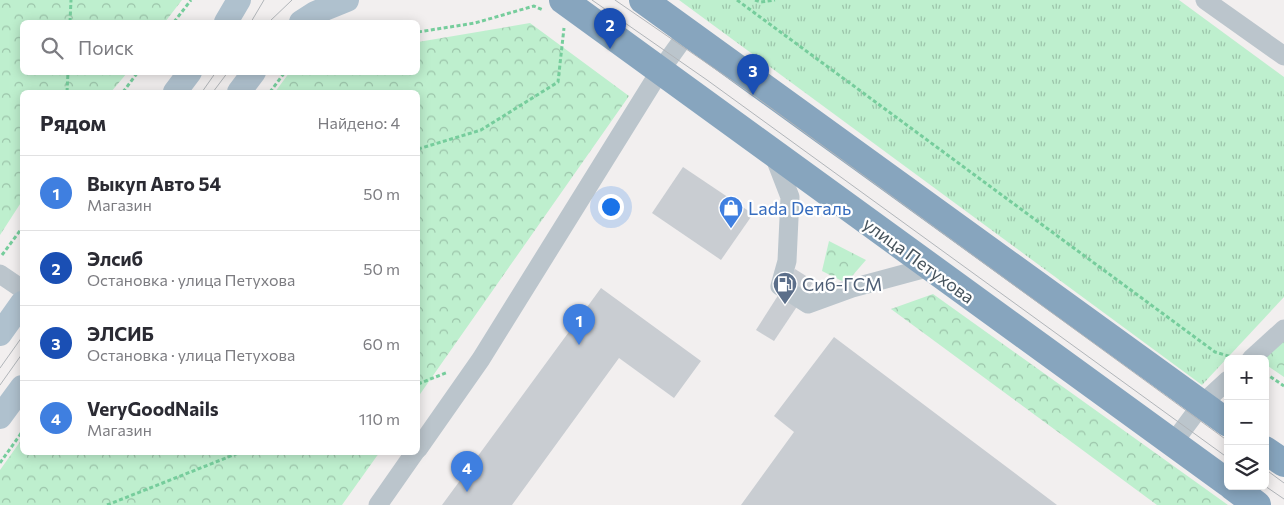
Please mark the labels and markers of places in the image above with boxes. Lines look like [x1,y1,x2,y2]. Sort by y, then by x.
pin: 2 [594,8,626,49]
pin: 3 [737,54,769,95]
shop icon: Lada Dеталь [718,195,744,229]
place label: Lada Dеталь [748,197,851,219]
fuel station icon: Сиб-ГСМ [772,271,798,305]
place label: Сиб-ГСМ [802,273,882,295]
pin: 1 [563,304,595,345]
pin: 4 [451,451,483,492]

